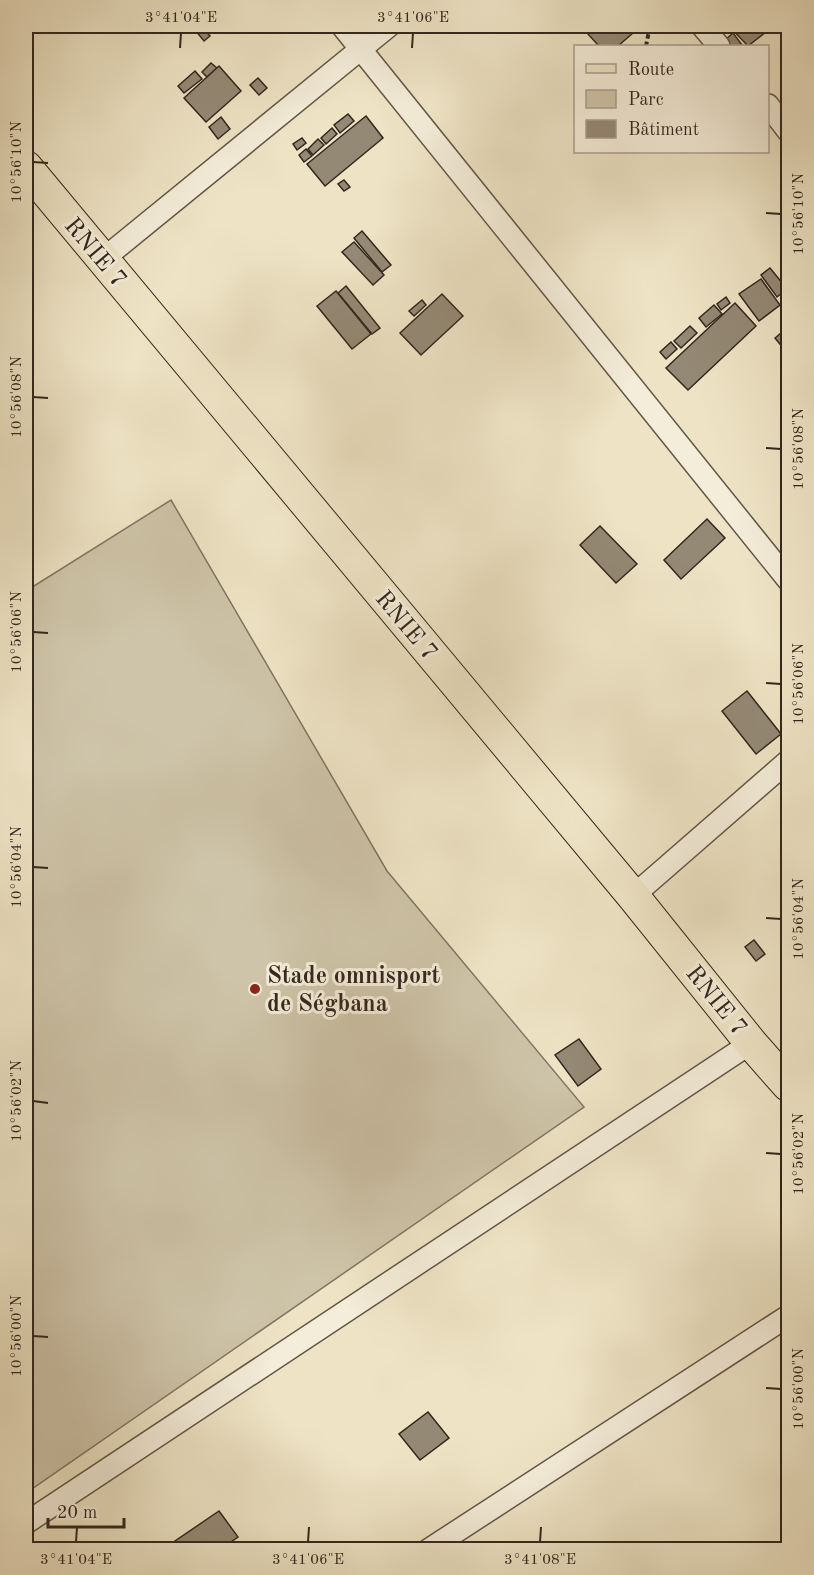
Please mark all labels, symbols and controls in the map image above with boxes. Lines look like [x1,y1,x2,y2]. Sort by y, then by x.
text: 3°41'04"E [145,11,217,26]
text: 3°41'06"E [377,11,449,26]
legend [574,45,769,153]
text: Route [628,61,674,79]
text: Parc [628,91,664,109]
text: 10°56'10"N [10,121,25,203]
text: Bâtiment [628,121,699,139]
text: 10°56'10"N [792,173,807,255]
street label: RNIE 7 [59,214,130,293]
text: 10°56'08"N [10,356,25,438]
text: 10°56'08"N [792,408,807,490]
street label: RNIE 7 [370,587,441,666]
text: 10°56'06"N [10,591,25,673]
text: 10°56'06"N [792,643,807,725]
text: 10°56'04"N [10,826,25,908]
text: 10°56'04"N [792,878,807,960]
street label: RNIE 7 [680,962,751,1041]
place label: Stade omnisport de Ségbana [267,965,440,1017]
marker: Stade omnisport de Ségbana [248,982,262,996]
text: 10°56'02"N [10,1060,25,1142]
text: 10°56'02"N [792,1113,807,1195]
text: 10°56'00"N [10,1295,25,1377]
text: 10°56'00"N [792,1348,807,1430]
scale bar [48,1491,124,1529]
text: 20 m [57,1504,97,1522]
text: 3°41'04"E [40,1553,112,1568]
text: 3°41'06"E [272,1553,344,1568]
text: 3°41'08"E [504,1553,576,1568]

